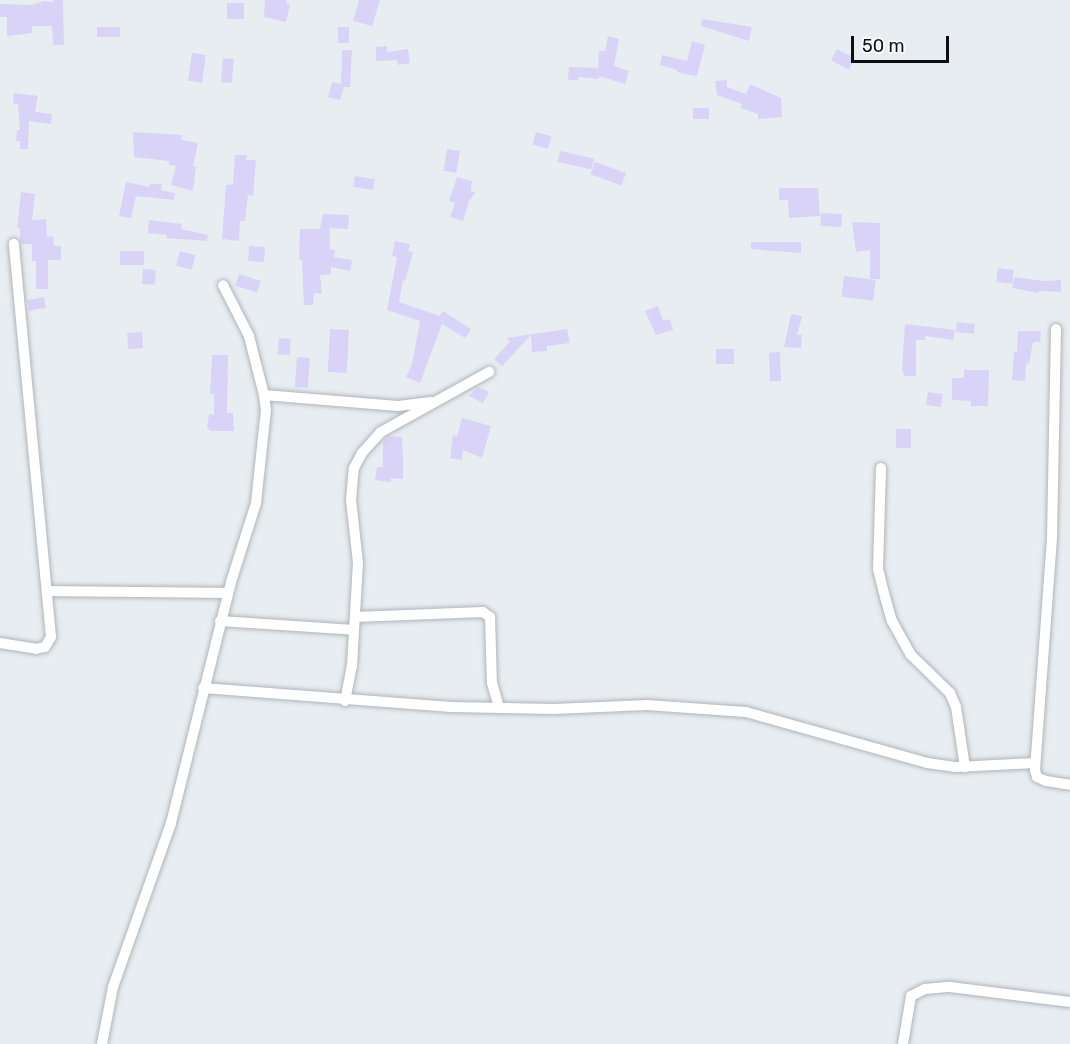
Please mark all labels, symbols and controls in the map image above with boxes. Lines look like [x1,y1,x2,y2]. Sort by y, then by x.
scale bar [854,24,952,62]
text: 50 m [862,35,905,57]

